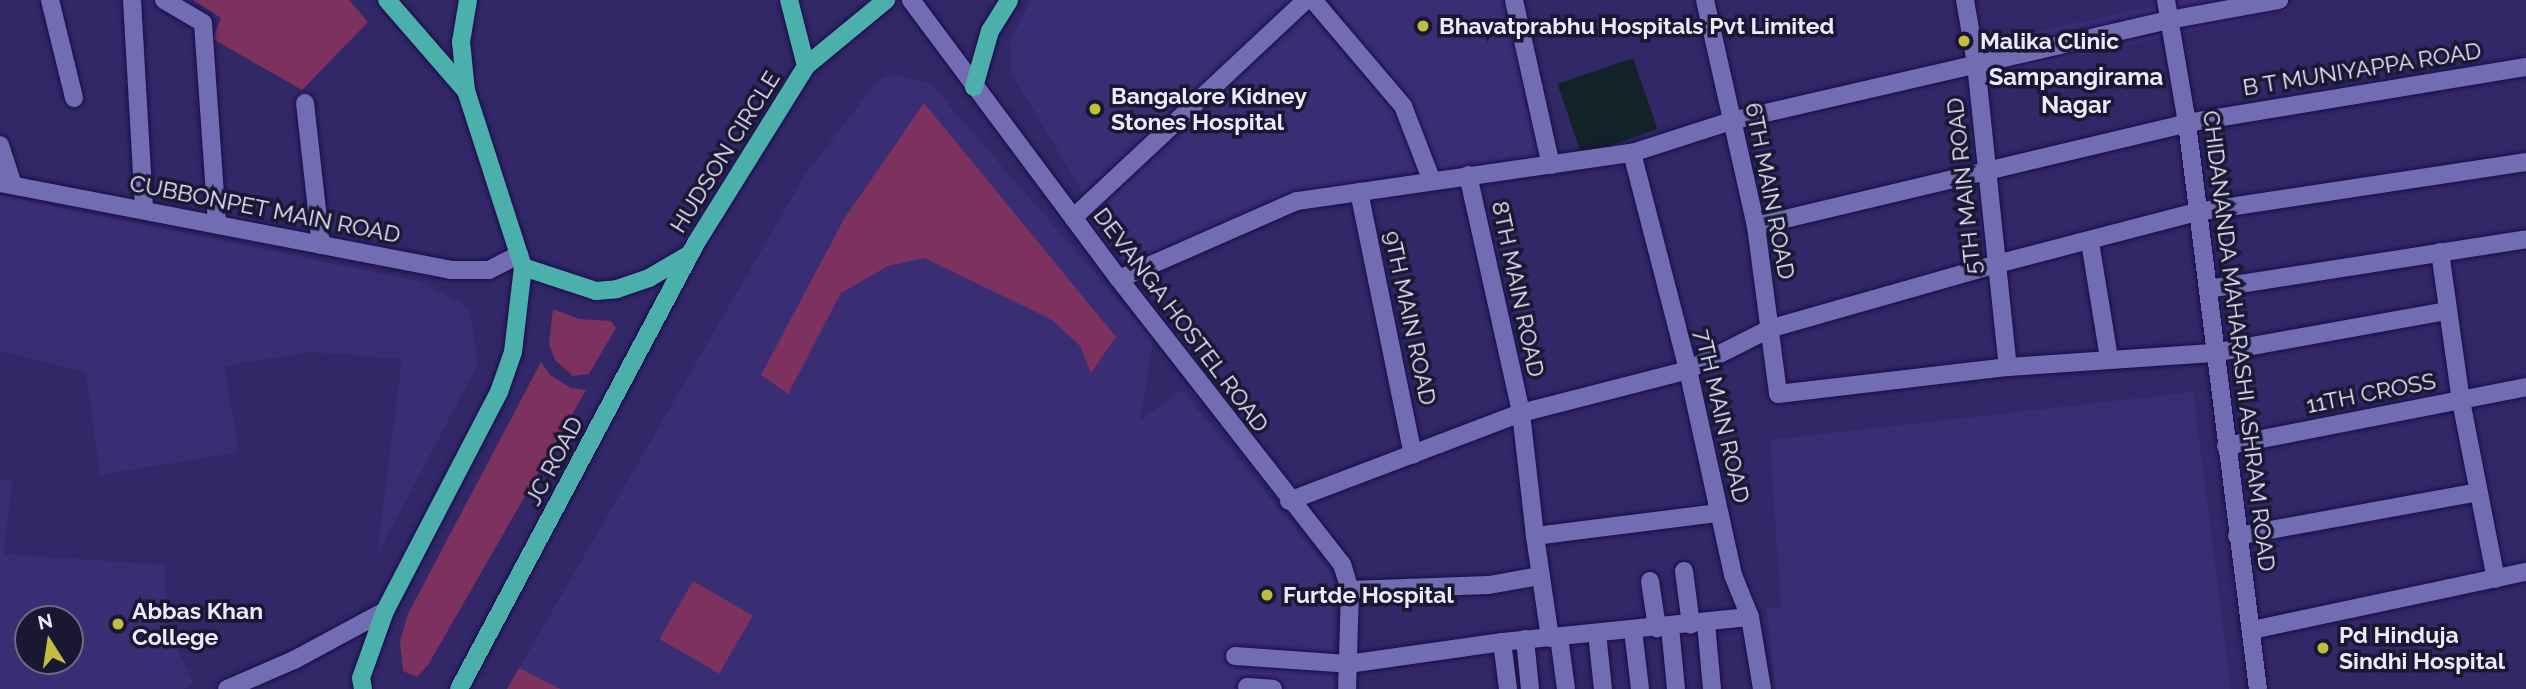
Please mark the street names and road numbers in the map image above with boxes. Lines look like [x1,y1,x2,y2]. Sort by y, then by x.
street label: B T MUNIYAPPA ROAD [2240,36,2484,102]
street label: HUDSON CIRCLE [664,66,786,238]
street label: 5TH MAIN ROAD [1941,96,1987,276]
street label: 6TH MAIN ROAD [1739,100,1801,282]
street label: CHIDANANDA MAHARASHI ASHRAM ROAD [2197,108,2281,574]
street label: CUBBONPET MAIN ROAD [127,169,403,249]
street label: 8TH MAIN ROAD [1486,199,1550,379]
street label: DEVANGA HOSTEL ROAD [1087,202,1275,438]
street label: 9TH MAIN ROAD [1378,228,1442,408]
street label: 7TH MAIN ROAD [1689,326,1755,506]
street label: 11TH CROSS [2304,367,2438,419]
street label: JC ROAD [519,412,589,510]

